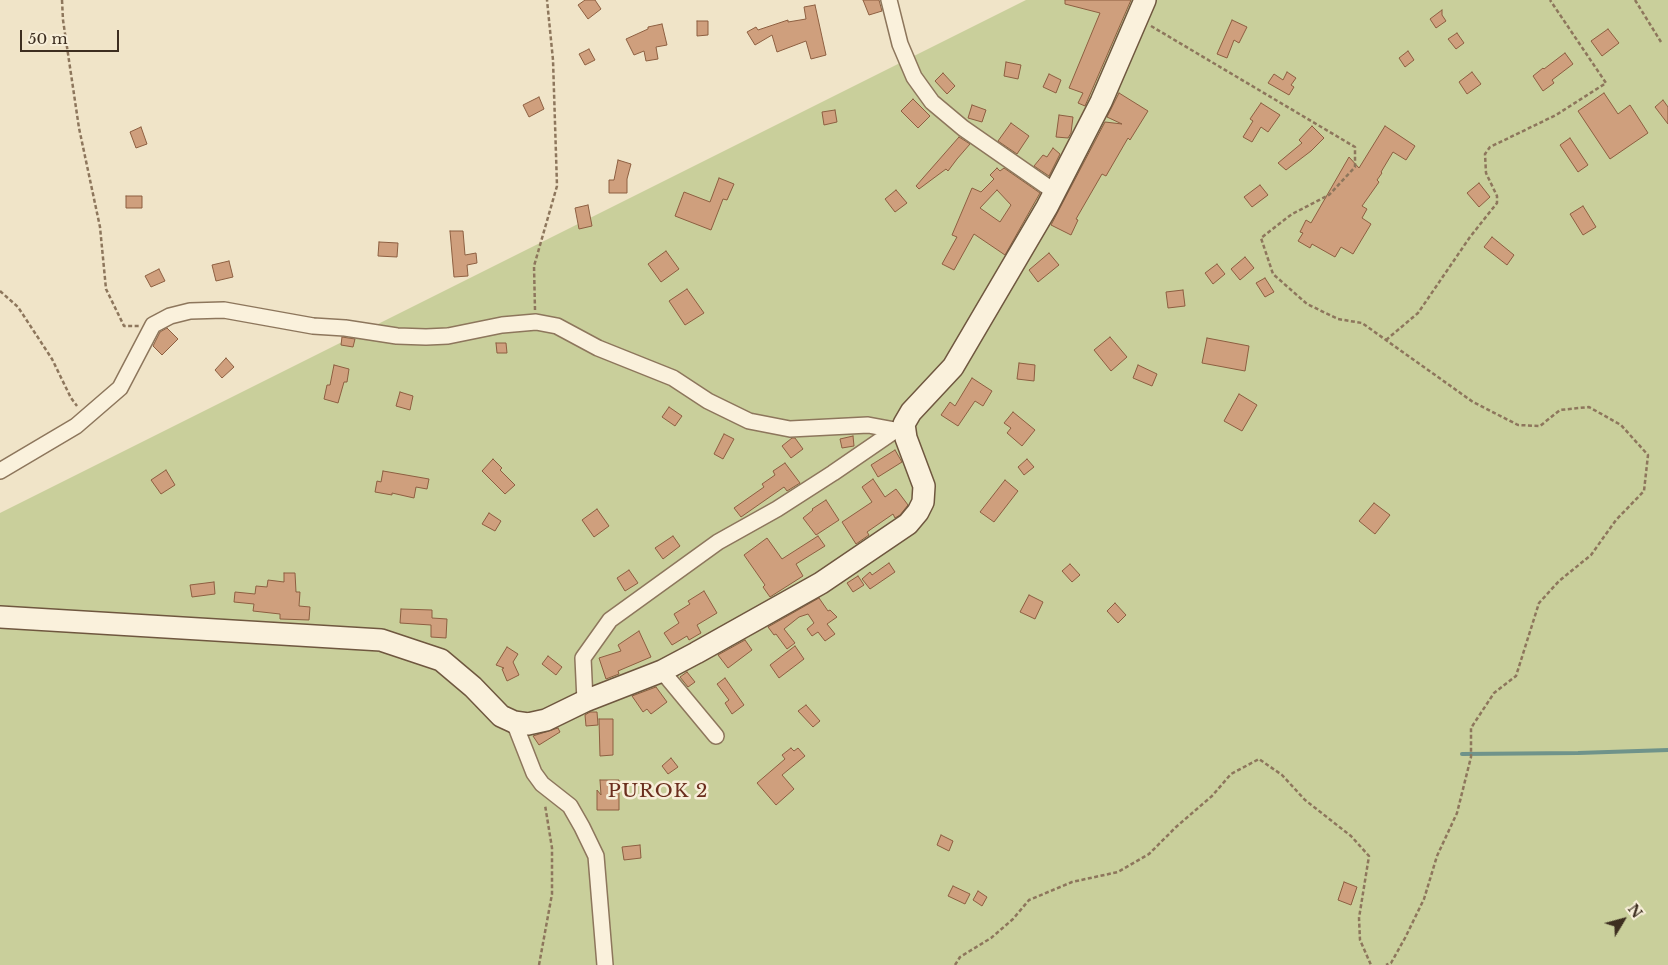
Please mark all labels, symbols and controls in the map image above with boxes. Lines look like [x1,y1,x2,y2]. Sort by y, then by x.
scale bar [22,20,121,52]
text: 50 m [28,29,68,48]
district label: PUROK 2 [607,781,709,803]
north arrow [1598,895,1648,945]
text: N [1624,900,1646,922]

